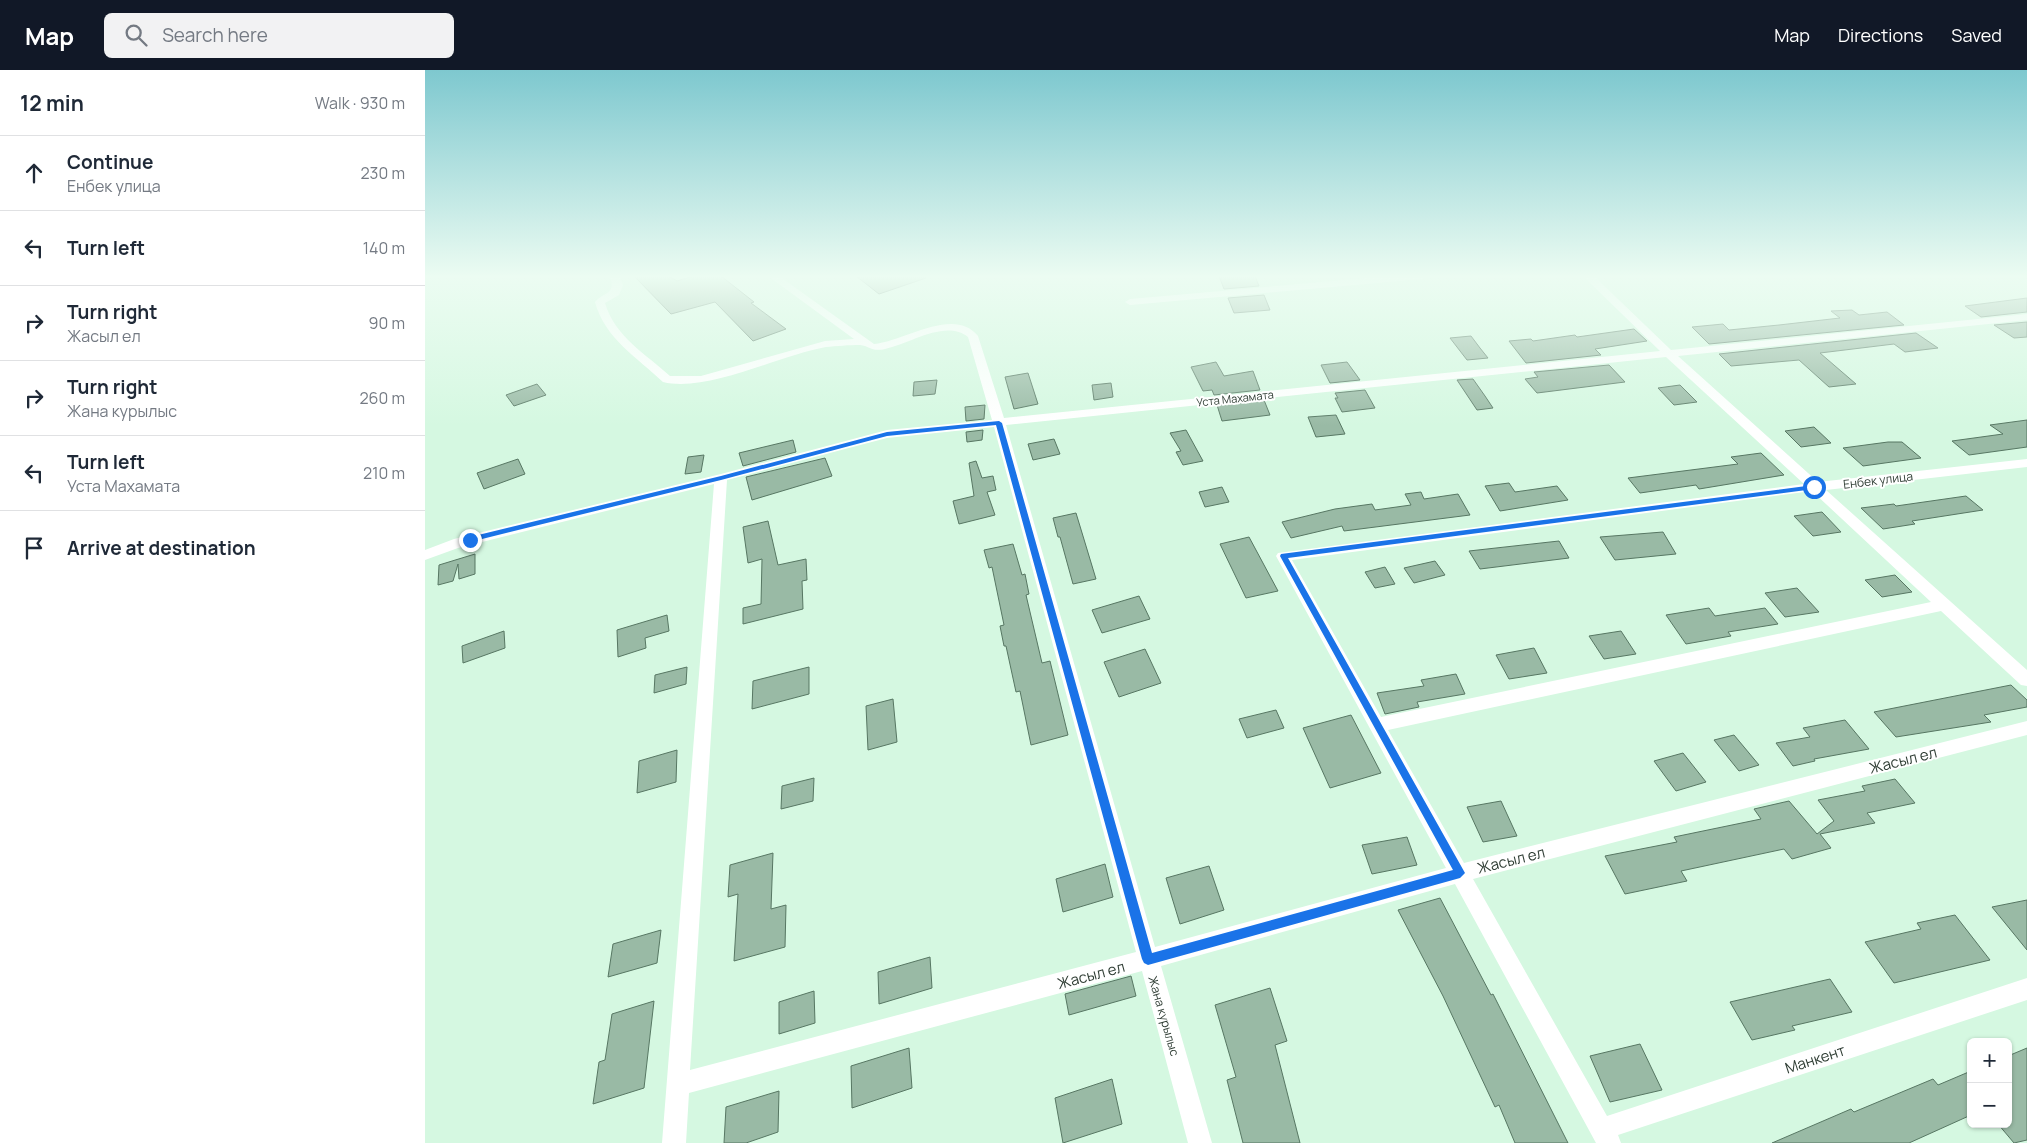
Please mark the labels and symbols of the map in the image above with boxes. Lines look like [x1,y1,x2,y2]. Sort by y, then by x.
street label: Уста Махамата [1196,386,1274,410]
street label: Енбек улица [1842,467,1914,493]
route start [1803,476,1826,499]
route end [459,529,482,552]
street label: Жасыл ел [1867,741,1939,779]
street label: Жасыл ел [1475,841,1547,879]
street label: Жасыл ел [1055,956,1127,994]
street label: Жана курылыс [1144,974,1184,1058]
street label: Манкент [1782,1039,1848,1079]

